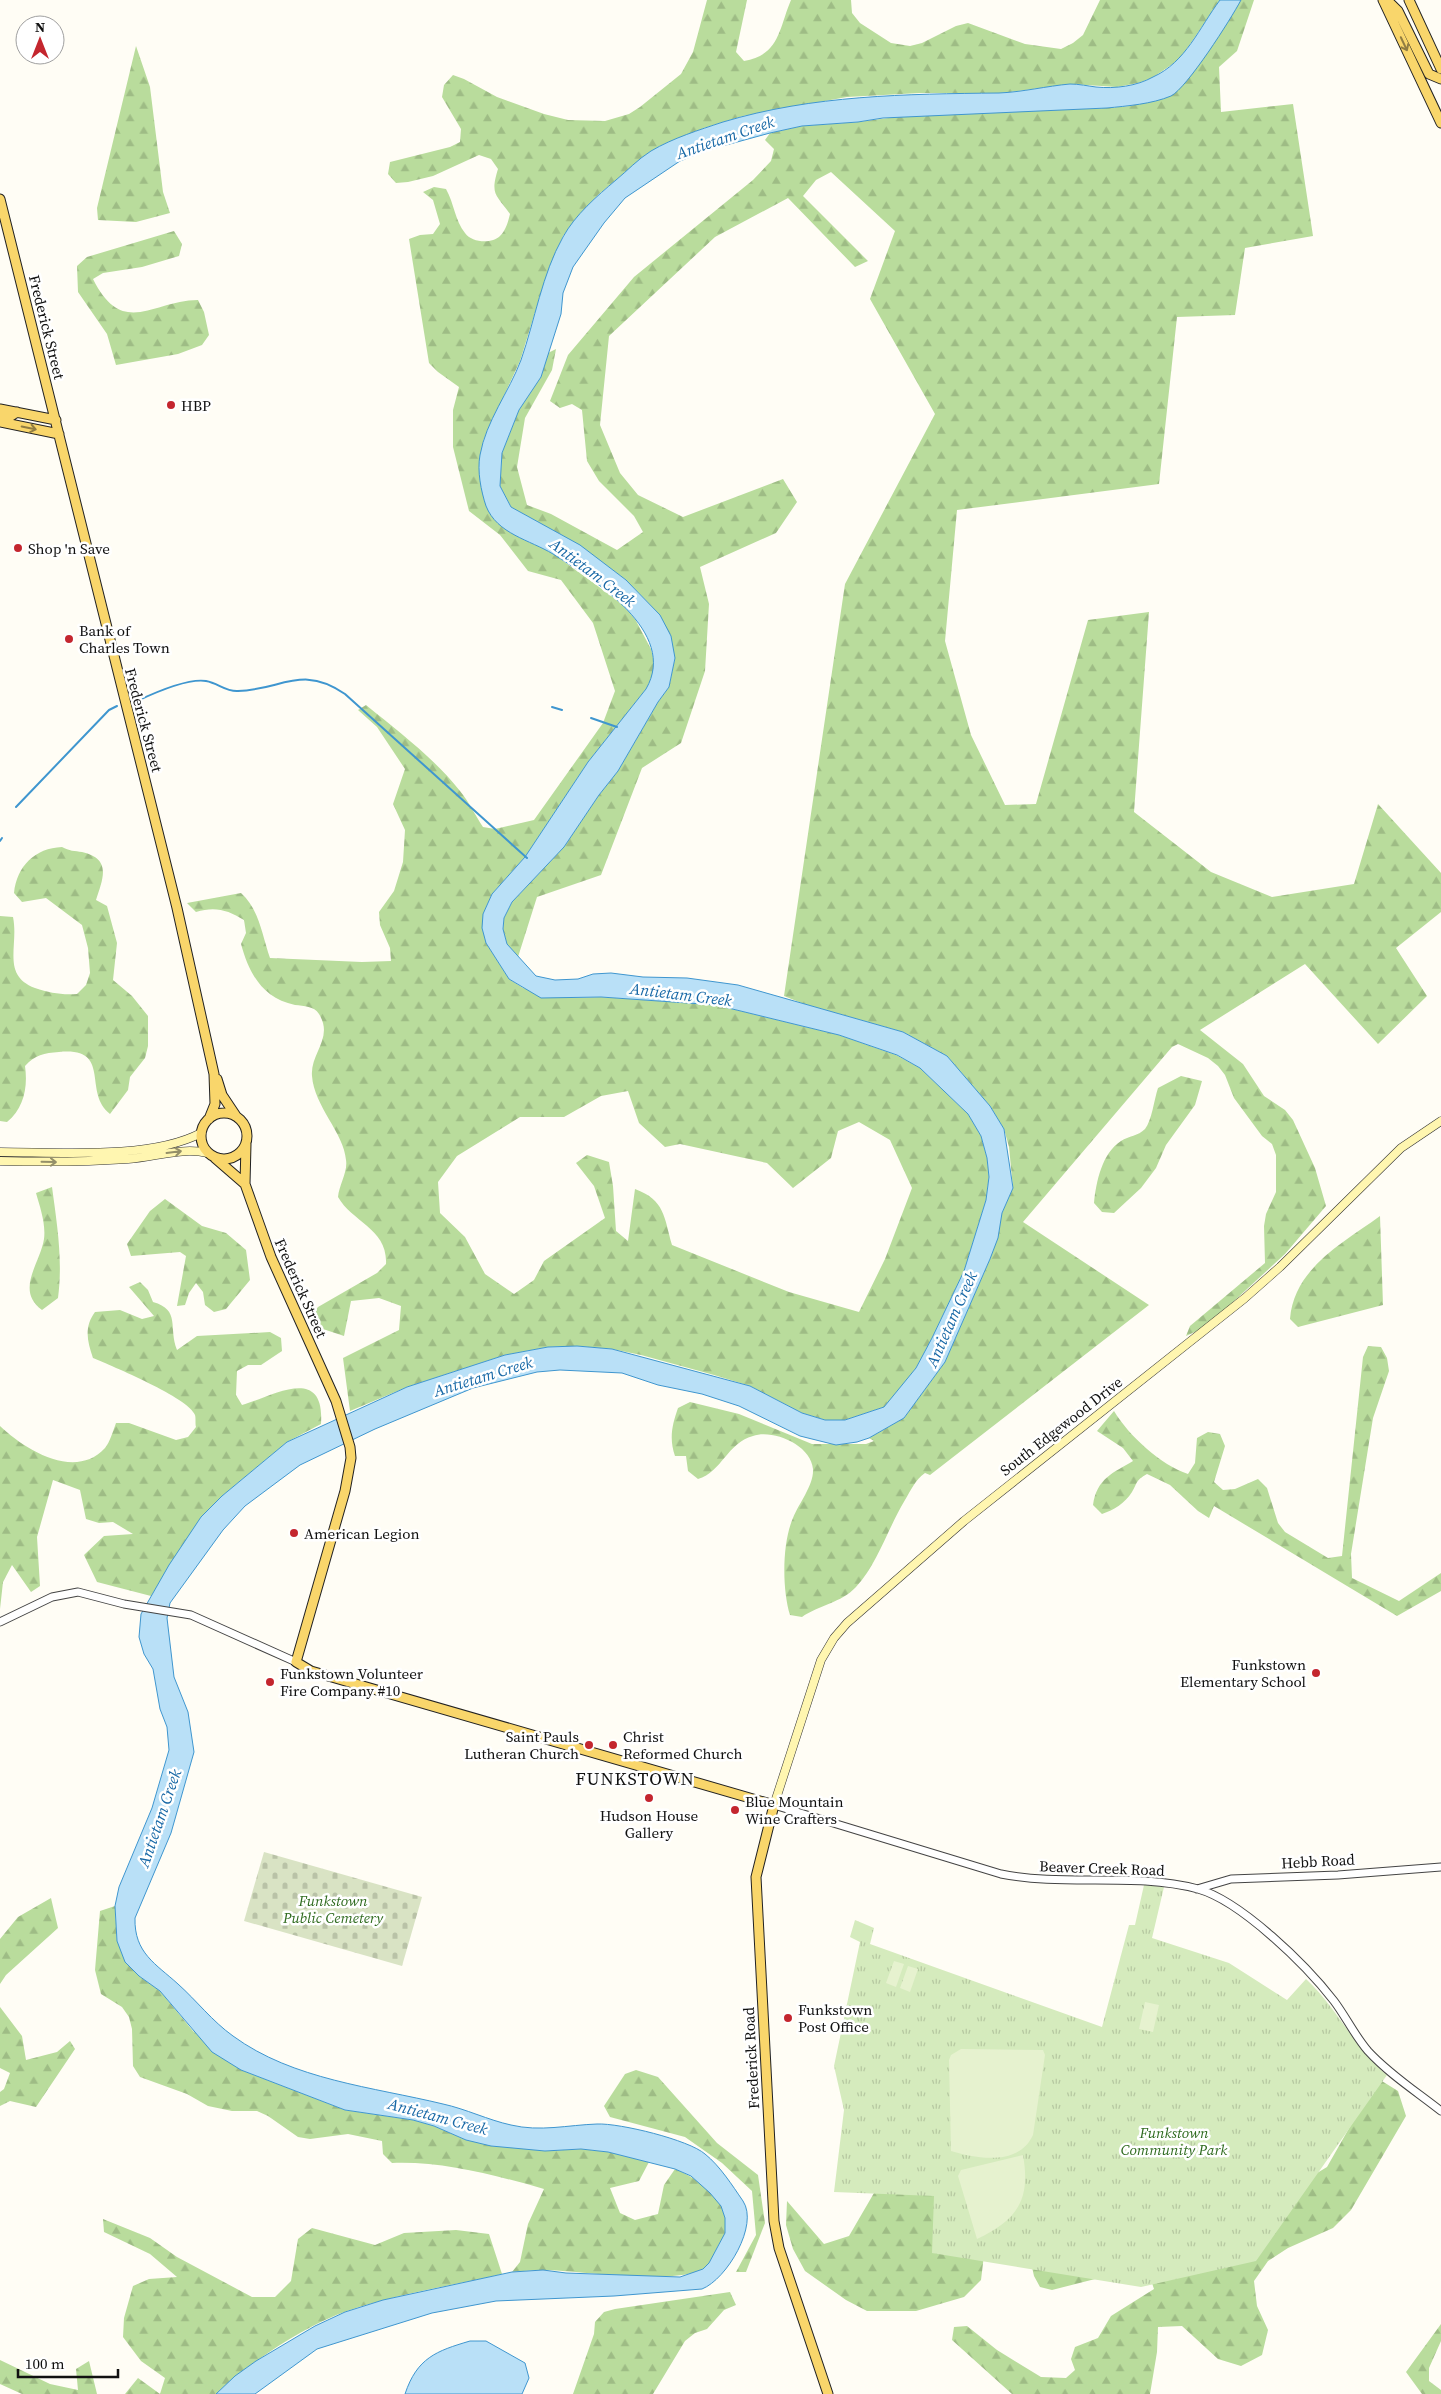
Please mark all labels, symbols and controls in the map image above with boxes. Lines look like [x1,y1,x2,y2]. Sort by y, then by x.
north arrow [15,15,65,65]
text: N [35,17,45,37]
one-way arrow [1400,36,1409,51]
water label: Antietam Creek [672,110,777,164]
street label: Frederick Street [24,273,70,381]
place label: HBP [181,395,211,416]
marker: HBP [165,399,177,411]
one-way arrow [21,424,37,433]
water label: Antietam Creek [545,532,641,612]
place label: Shop 'n Save [28,538,110,559]
marker: Shop 'n Save [12,542,24,554]
place label: Bank of Charles Town [79,620,170,658]
marker: Bank of Charles Town [63,633,75,645]
street label: Frederick Street [120,666,168,774]
water label: Antietam Creek [628,977,734,1011]
one-way arrow [166,1147,182,1157]
one-way arrow [40,1157,56,1167]
street label: Frederick Street [270,1235,332,1341]
water label: Antietam Creek [920,1267,982,1371]
water label: Antietam Creek [430,1350,536,1402]
street label: South Edgewood Drive [995,1371,1127,1481]
place label: American Legion [304,1523,420,1544]
marker: American Legion [288,1527,300,1539]
place label: Funkstown Elementary School [1180,1654,1307,1692]
place label: Funkstown Volunteer Fire Company #10 [280,1663,424,1701]
marker: Funkstown Elementary School [1310,1667,1322,1679]
marker: Funkstown Volunteer Fire Company #10 [264,1676,276,1688]
place label: Saint Pauls Lutheran Church [464,1726,579,1764]
place label: Christ Reformed Church [623,1726,742,1764]
marker: Saint Pauls Lutheran Church [583,1739,595,1751]
marker: Christ Reformed Church [607,1739,619,1751]
water label: Antietam Creek [132,1766,186,1871]
district label: FUNKSTOWN [575,1766,695,1791]
place label: Blue Mountain Wine Crafters [745,1791,844,1829]
marker: Hudson House Gallery [643,1792,655,1804]
marker: Blue Mountain Wine Crafters [729,1804,741,1816]
place label: Hudson House Gallery [600,1805,699,1843]
street label: Hebb Road [1281,1849,1356,1873]
street label: Beaver Creek Road [1039,1855,1166,1881]
park label: Funkstown Public Cemetery [282,1890,384,1928]
place label: Funkstown Post Office [798,1999,872,2037]
street label: Frederick Road [738,2006,764,2109]
marker: Funkstown Post Office [782,2012,794,2024]
water label: Antietam Creek [385,2092,491,2140]
park label: Funkstown Community Park [1121,2122,1228,2160]
scale bar [18,2346,118,2378]
text: 100 m [25,2353,65,2374]

